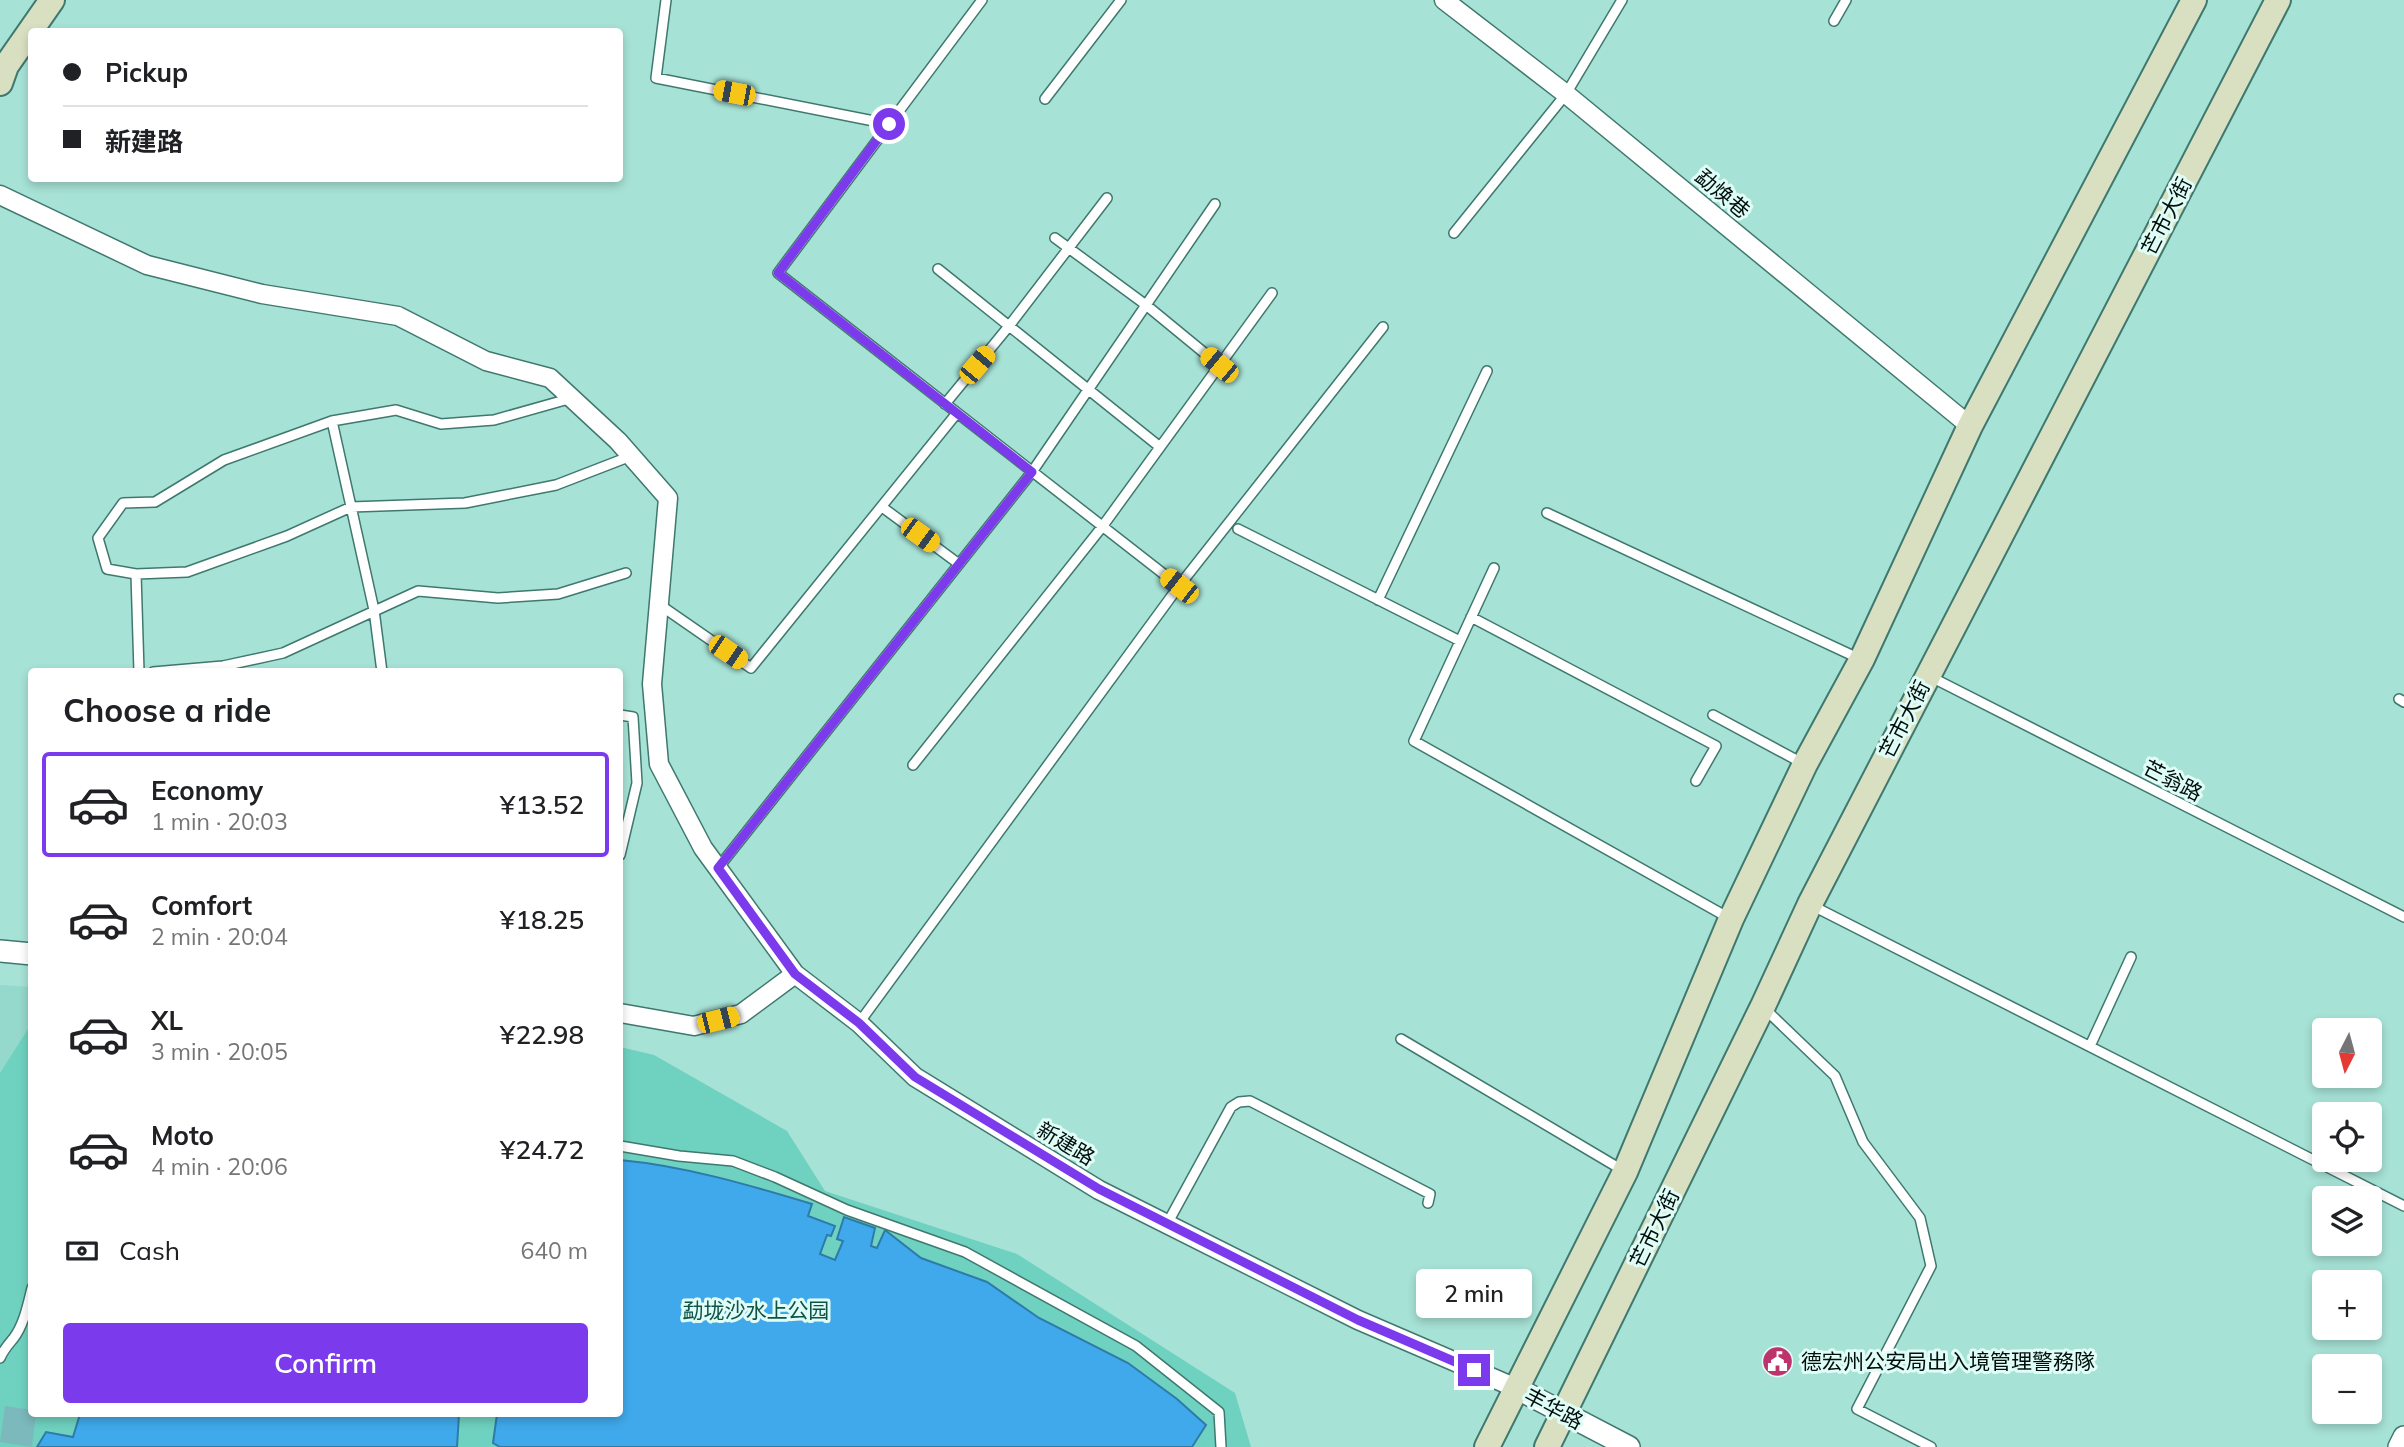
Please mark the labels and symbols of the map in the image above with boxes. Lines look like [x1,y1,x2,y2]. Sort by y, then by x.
car [712,79,757,107]
route start [873,108,905,140]
street label: 勐焕巷 [1691,163,1755,223]
street label: 芒市大街 [2135,173,2197,259]
car [956,342,999,388]
car [1197,343,1242,387]
car [897,514,944,556]
car [1156,565,1203,607]
car [705,632,752,672]
street label: 芒市大街 [1873,676,1935,762]
street label: 芒翁路 [2139,754,2207,806]
car [696,1005,741,1035]
north arrow [2312,1018,2382,1088]
street label: 新建路 [1032,1116,1100,1170]
street label: 芒市大街 [1624,1185,1684,1271]
callout: 2 min [1416,1268,1532,1318]
park label: 勐垅沙水上公园 [683,1297,830,1323]
public building icon: 德宏州公安局出入境管理警務隊 [1761,1344,1795,1378]
place label: 德宏州公安局出入境管理警務隊 [1801,1348,2095,1374]
route end [1458,1354,1490,1386]
street label: 丰华路 [1520,1382,1588,1434]

